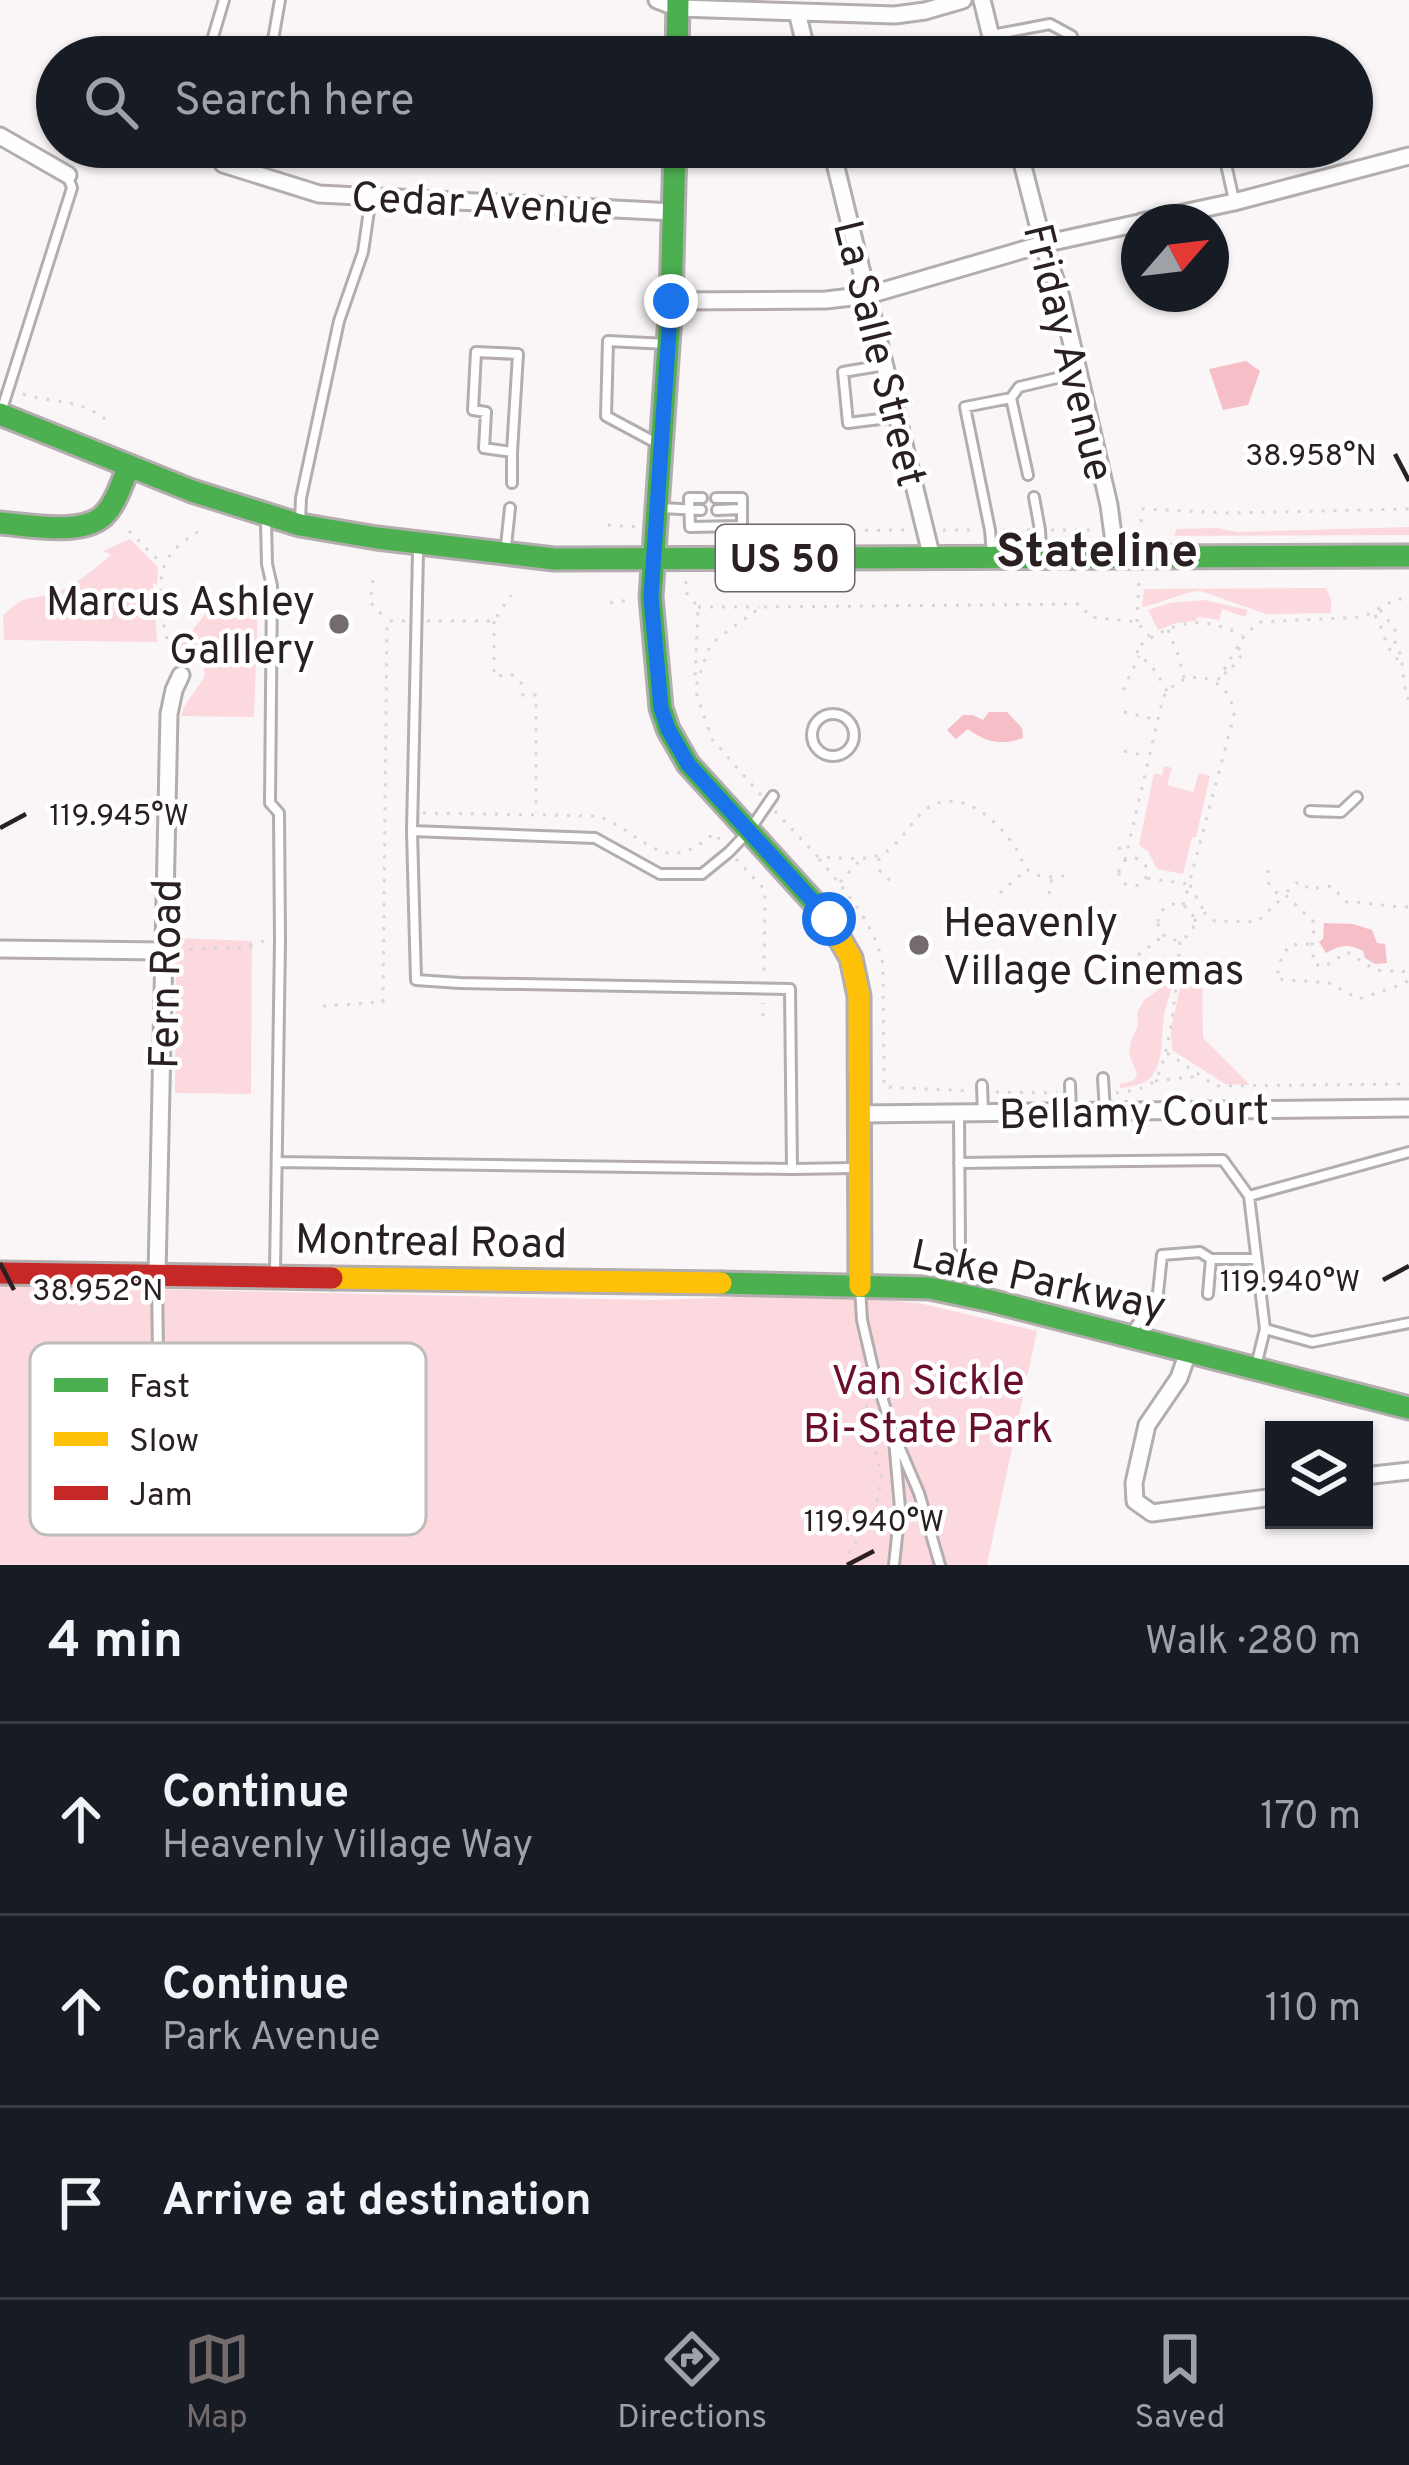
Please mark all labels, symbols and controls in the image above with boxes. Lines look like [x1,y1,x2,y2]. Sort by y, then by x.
search box [36,36,1373,168]
icon: search [78,69,144,135]
text: Search here [174,74,414,131]
street label: Cedar Avenue [350,173,614,240]
north arrow [1121,204,1229,312]
street label: La Salle Street [818,215,935,493]
street label: Friday Avenue [1008,219,1123,487]
route end [644,274,698,328]
text: 38.958°N [1245,439,1377,476]
district label: Stateline [996,524,1198,584]
road number: US 50 [716,525,854,591]
place label: Marcus Ashley Galllery [46,578,315,679]
marker: Marcus Ashley Galllery [326,611,352,637]
text: 119.945°W [49,799,189,836]
street label: Fern Road [140,879,197,1070]
route start [802,892,856,946]
place label: Heavenly Village Cinemas [943,899,1244,1000]
marker: Heavenly Village Cinemas [906,932,932,958]
street label: Bellamy Court [998,1087,1270,1144]
street label: Montreal Road [294,1216,567,1273]
street label: Lake Parkway [906,1231,1170,1336]
text: 119.940°W [1220,1265,1360,1302]
text: 38.952°N [32,1274,164,1311]
legend [30,1343,426,1535]
park label: Van Sickle Bi-State Park [803,1357,1053,1458]
text: Fast [129,1368,190,1410]
map controls [1265,1421,1373,1529]
button: layers [1265,1421,1373,1529]
text: Slow [129,1422,199,1464]
text: Jam [129,1476,193,1518]
text: 119.940°W [804,1505,944,1542]
text: 4 min [48,1611,183,1676]
text: Walk · 280 m [1145,1619,1361,1668]
text: Continue [162,1766,349,1823]
icon: ahead [48,1786,114,1852]
text: 170 m [1260,1794,1361,1843]
text: Heavenly Village Way [162,1823,533,1872]
text: Continue [162,1958,349,2015]
icon: ahead [48,1978,114,2044]
text: 110 m [1265,1986,1361,2035]
text: Park Avenue [162,2015,380,2064]
icon: arrive [48,2170,114,2236]
text: Arrive at destination [162,2174,592,2231]
tab: Map [184,2326,250,2440]
tab: Directions [617,2326,767,2440]
tab: Saved [1135,2326,1225,2440]

